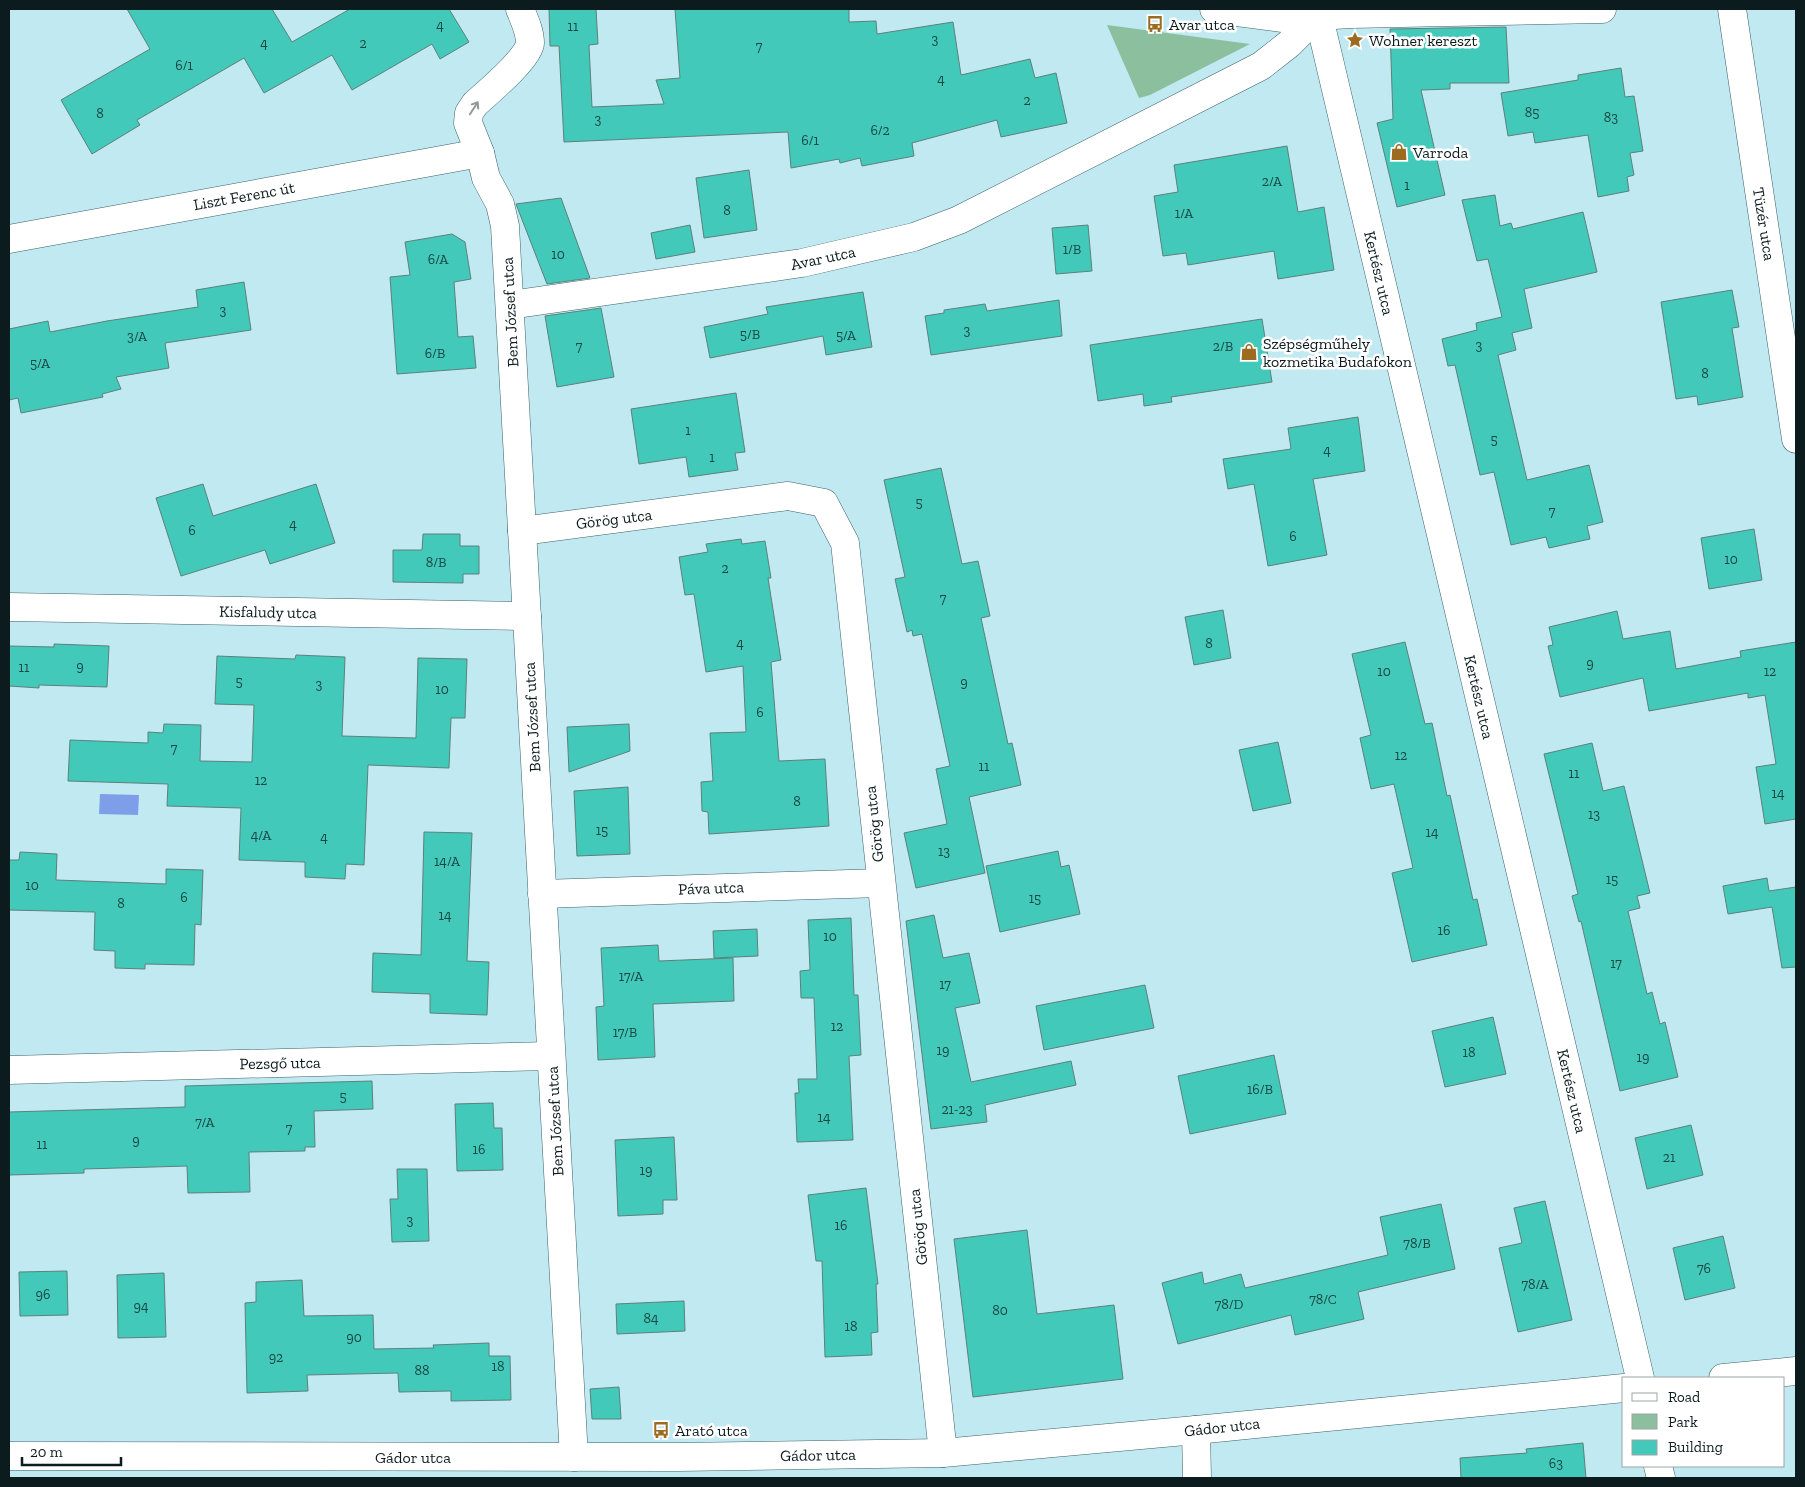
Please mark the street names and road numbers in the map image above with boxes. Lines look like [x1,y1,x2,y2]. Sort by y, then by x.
street label: Liszt Ferenc út [192,178,296,214]
street label: Tüzér utca [1749,186,1779,262]
street label: Kertész utca [1360,229,1398,317]
street label: Avar utca [789,242,857,274]
street label: Bem József utca [498,256,522,367]
street label: Görög utca [575,505,653,533]
street label: Kisfaludy utca [219,602,317,622]
street label: Kertész utca [1460,653,1498,741]
street label: Bem József utca [520,661,544,772]
street label: Görög utca [861,785,887,863]
street label: Páva utca [678,877,745,899]
street label: Kertész utca [1553,1047,1591,1135]
street label: Pezsgő utca [239,1053,321,1073]
street label: Bem József utca [543,1065,567,1176]
street label: Görög utca [905,1188,931,1266]
street label: Gádor utca [1183,1414,1261,1440]
street label: Gádor utca [780,1445,856,1465]
street label: Gádor utca [375,1448,451,1467]

